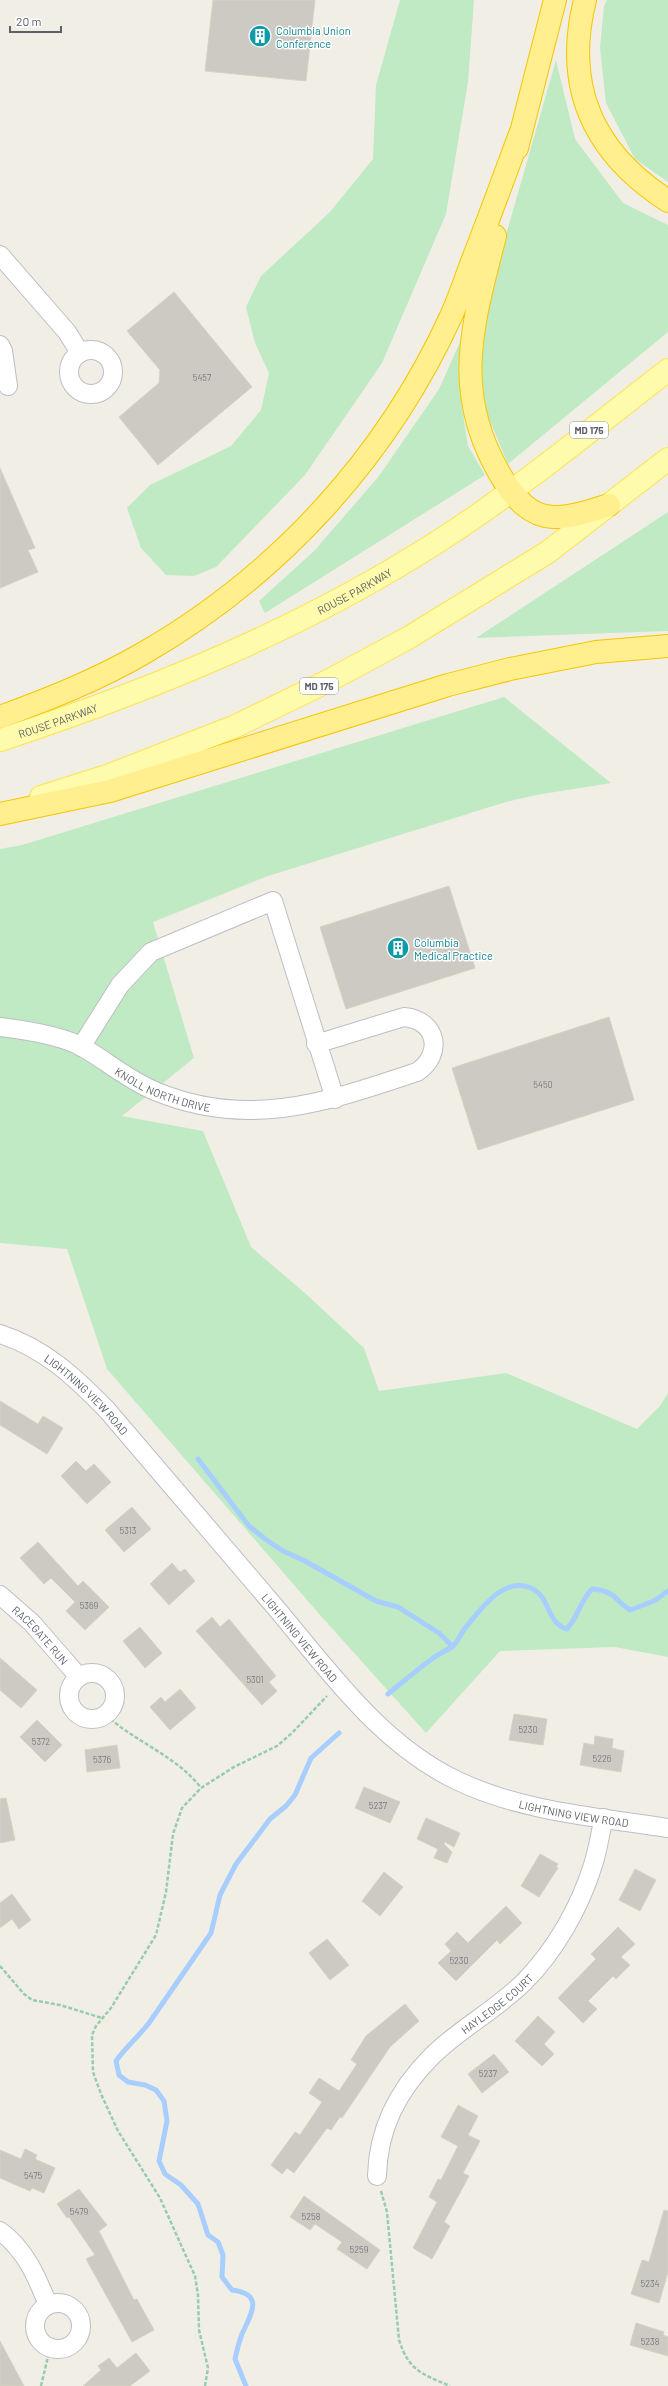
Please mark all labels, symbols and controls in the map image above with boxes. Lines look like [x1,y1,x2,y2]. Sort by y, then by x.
scale bar [10,8,61,34]
text: 20 m [16,14,42,28]
building icon: Columbia Union Conference [247,23,273,49]
place label: Columbia Union Conference [276,24,351,50]
house number: 5457 [193,372,212,383]
road number: MD 175 [570,422,608,438]
street label: ROUSE PARKWAY [315,565,394,616]
road number: MD 175 [300,678,338,694]
street label: ROUSE PARKWAY [16,700,99,740]
building icon: Columbia Medical Practice [385,935,411,961]
place label: Columbia Medical Practice [414,936,493,962]
street label: KNOLL NORTH DRIVE [113,1064,212,1114]
house number: 5450 [533,1079,553,1090]
street label: LIGHTNING VIEW ROAD [42,1351,131,1437]
house number: 5313 [120,1525,137,1536]
street label: LIGHTNING VIEW ROAD [260,1590,341,1684]
house number: 5369 [80,1600,99,1611]
street label: RACEGATE RUN [10,1603,71,1667]
house number: 5301 [246,1674,264,1685]
house number: 5230 [518,1724,538,1735]
house number: 5372 [32,1736,50,1747]
house number: 5226 [593,1753,612,1764]
house number: 5376 [93,1754,111,1765]
street label: LIGHTNING VIEW ROAD [518,1797,630,1829]
house number: 5237 [369,1800,388,1811]
house number: 5230 [449,1955,469,1966]
street label: HAYLEDGE COURT [458,1971,535,2036]
house number: 5237 [479,2068,498,2079]
house number: 5475 [24,2170,42,2181]
house number: 5479 [70,2206,88,2217]
house number: 5258 [302,2211,321,2222]
house number: 5259 [350,2244,369,2255]
house number: 5234 [641,2278,660,2289]
house number: 5238 [641,2336,660,2347]

